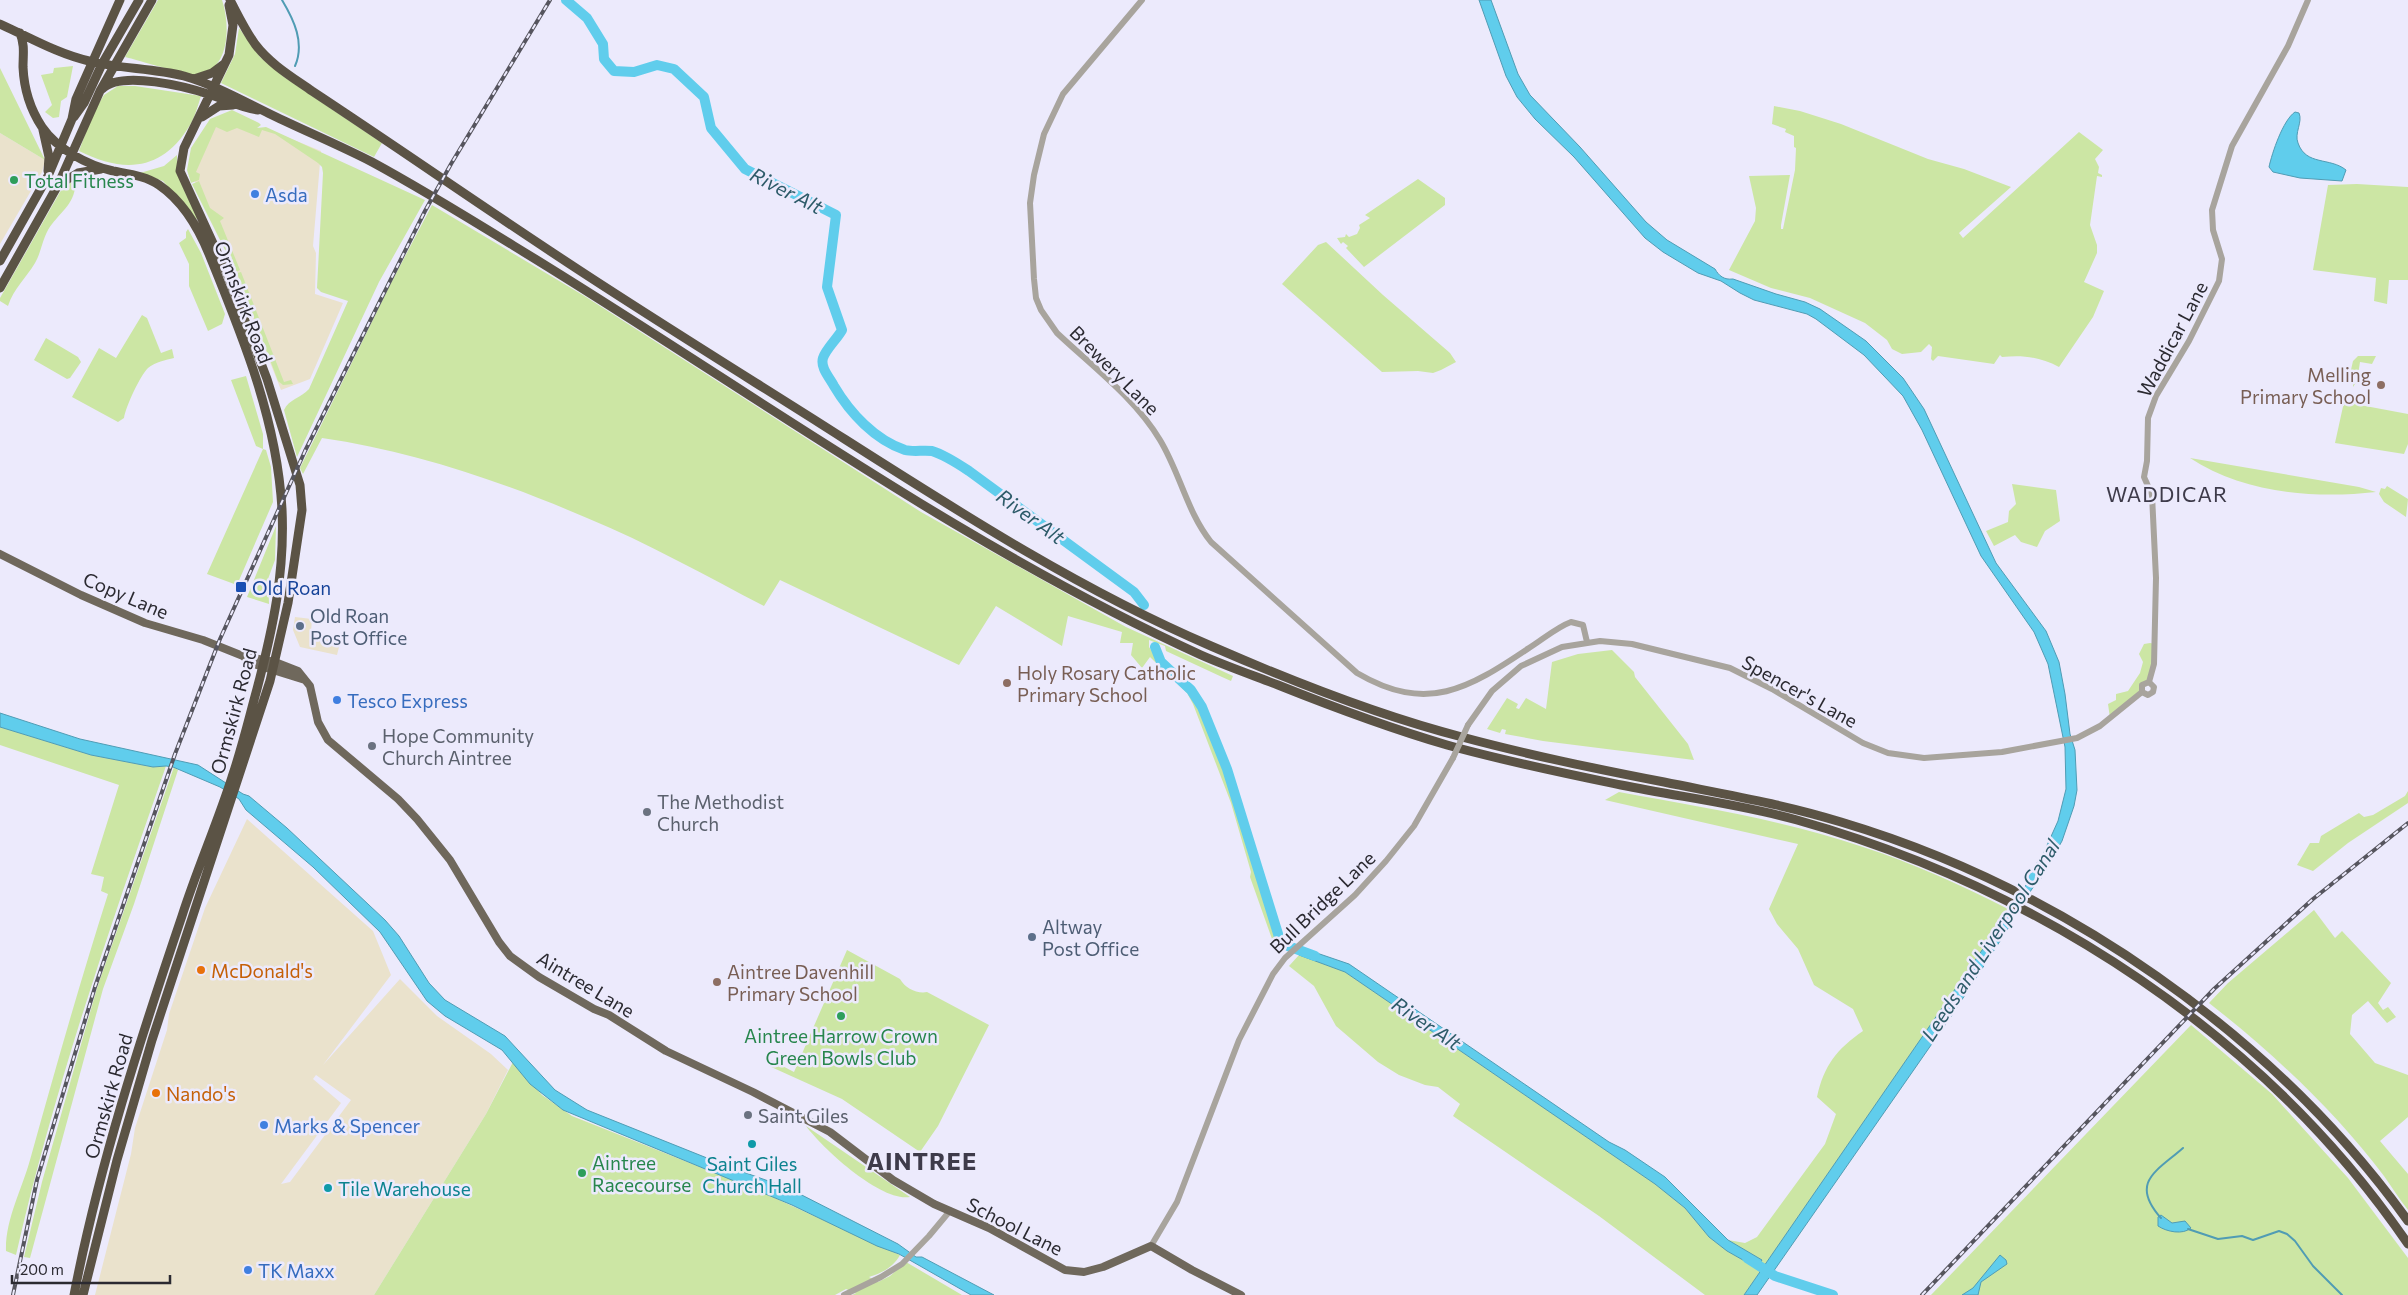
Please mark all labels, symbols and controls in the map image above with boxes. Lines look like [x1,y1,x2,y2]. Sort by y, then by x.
water label: River Alt [747,162,828,219]
place label: Total Fitness [24,169,134,192]
marker: Total Fitness [8,174,20,186]
place label: Asda [265,183,308,206]
marker: Asda [249,188,261,200]
street label: Ormskirk Road [210,237,278,367]
street label: Waddicar Lane [2132,277,2212,401]
street label: Brewery Lane [1066,321,1164,419]
place label: Melling Primary School [2240,363,2371,408]
marker: Melling Primary School [2375,379,2387,391]
district label: WADDICAR [2106,481,2228,506]
water label: River Alt [992,483,1070,549]
street label: Copy Lane [80,567,172,623]
place label: Old Roan [252,576,331,599]
marker: Old Roan [234,580,248,594]
place label: Old Roan Post Office [310,604,407,649]
marker: Old Roan Post Office [294,620,306,632]
street label: Ormskirk Road [205,646,261,776]
street label: Spencer's Lane [1738,650,1862,732]
place label: Holy Rosary Catholic Primary School [1017,661,1196,706]
marker: Holy Rosary Catholic Primary School [1001,677,1013,689]
place label: Tesco Express [347,689,468,712]
marker: Tesco Express [331,694,343,706]
place label: Hope Community Church Aintree [382,724,534,769]
marker: Hope Community Church Aintree [366,740,378,752]
place label: The Methodist Church [657,790,784,835]
marker: The Methodist Church [641,806,653,818]
water label: Leeds and Liverpool Canal [1916,834,2065,1045]
street label: Bull Bridge Lane [1265,846,1379,958]
place label: Altway Post Office [1042,915,1139,960]
marker: Altway Post Office [1026,931,1038,943]
street label: Aintree Lane [533,946,639,1022]
place label: McDonald's [211,959,313,982]
place label: Aintree Davenhill Primary School [727,960,874,1005]
marker: McDonald's [195,964,207,976]
marker: Aintree Davenhill Primary School [711,976,723,988]
water label: River Alt [1388,991,1467,1055]
marker: Aintree Harrow Crown Green Bowls Club [835,1010,847,1022]
place label: Aintree Harrow Crown Green Bowls Club [744,1024,938,1069]
street label: Ormskirk Road [79,1031,137,1161]
place label: Nando's [166,1082,236,1105]
marker: Nando's [150,1087,162,1099]
place label: Saint Giles [758,1104,849,1127]
marker: Saint Giles [742,1109,754,1121]
place label: Marks & Spencer [274,1114,420,1137]
marker: Marks & Spencer [258,1119,270,1131]
marker: Saint Giles Church Hall [746,1138,758,1150]
district label: AINTREE [867,1146,977,1175]
place label: Aintree Racecourse [592,1151,691,1196]
place label: Saint Giles Church Hall [702,1152,802,1197]
marker: Aintree Racecourse [576,1167,588,1179]
place label: Tile Warehouse [338,1177,471,1200]
marker: Tile Warehouse [322,1182,334,1194]
street label: School Lane [963,1192,1067,1260]
scale bar [12,1252,170,1284]
place label: TK Maxx [258,1259,335,1282]
text: 200 m [20,1260,64,1278]
marker: TK Maxx [242,1264,254,1276]

